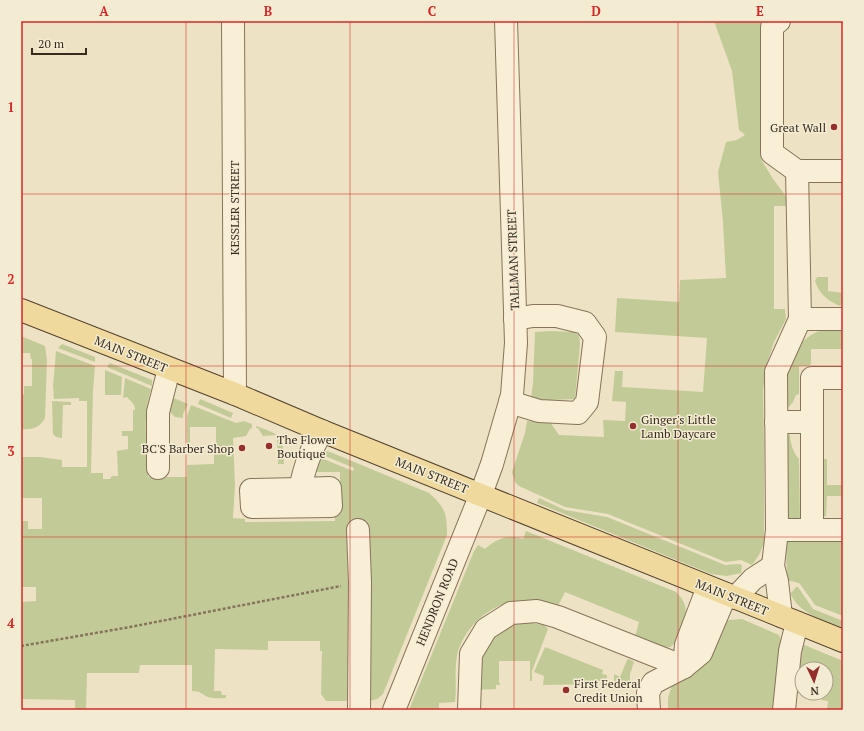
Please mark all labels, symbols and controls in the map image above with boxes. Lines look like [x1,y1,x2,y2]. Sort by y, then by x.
text: A [99,2,109,20]
text: B [264,2,272,20]
text: C [428,2,436,20]
text: D [591,2,601,20]
text: E [756,2,764,20]
scale bar [32,30,86,56]
text: 20 m [38,36,65,51]
text: 1 [7,98,15,116]
place label: Great Wall [770,120,826,135]
marker: Great Wall [829,122,839,132]
street label: KESSLER STREET [227,160,242,255]
street label: TALLMAN STREET [504,209,522,311]
text: 2 [7,270,15,288]
street label: MAIN STREET [92,333,170,376]
place label: Ginger's Little Lamb Daycare [641,412,716,441]
marker: Ginger's Little Lamb Daycare [628,421,638,431]
place label: The Flower Boutique [277,432,337,461]
place label: BC'S Barber Shop [142,441,234,456]
marker: The Flower Boutique [264,441,274,451]
text: 3 [7,442,15,460]
marker: BC'S Barber Shop [237,443,247,453]
street label: MAIN STREET [393,454,471,497]
street label: HENDRON ROAD [413,556,461,648]
street label: MAIN STREET [693,576,771,619]
text: 4 [7,614,15,632]
north arrow [794,661,834,701]
place label: First Federal Credit Union [574,676,643,705]
text: N [809,684,819,698]
marker: First Federal Credit Union [561,685,571,695]

